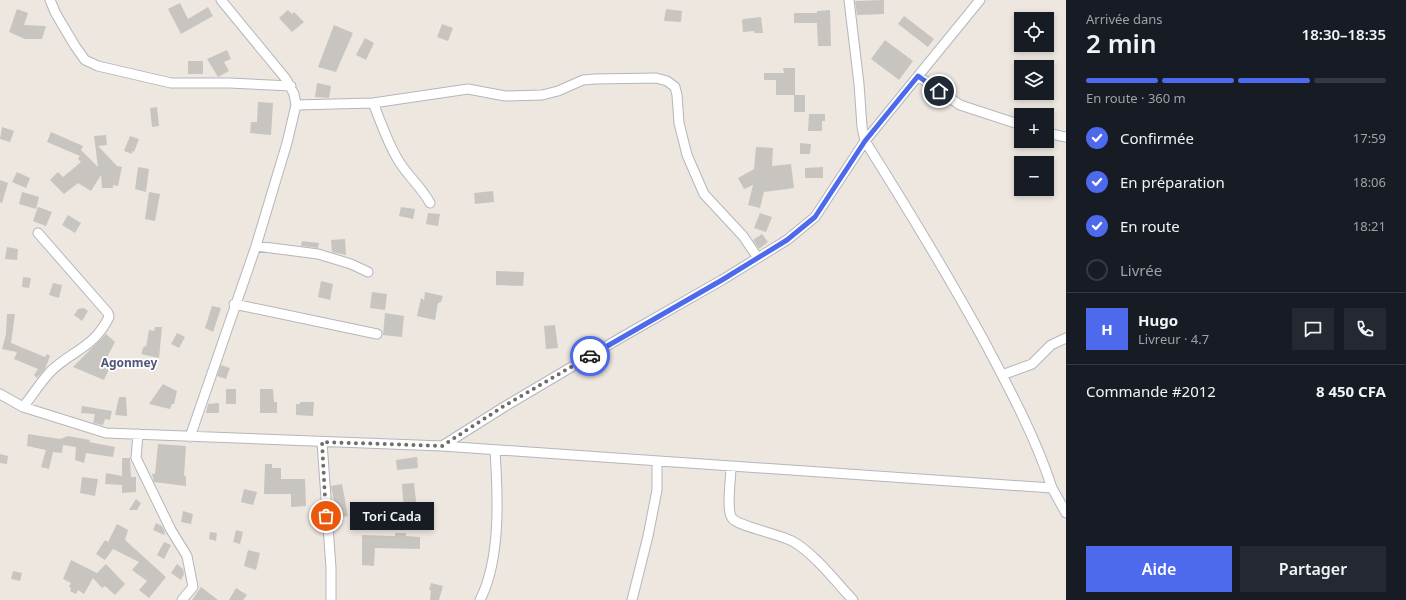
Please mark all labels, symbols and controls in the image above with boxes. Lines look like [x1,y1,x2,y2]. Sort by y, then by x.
text: Arrivée dans [1086,10,1163,28]
map controls [1014,12,1054,196]
button: locate [1014,12,1054,52]
text: 18:30–18:35 [1302,24,1386,44]
text: 2 min [1086,25,1157,61]
button: layers [1014,60,1054,100]
pin [922,74,956,108]
icon: home [928,80,950,102]
text: En route · 360 m [1086,89,1186,107]
button: + [1014,108,1054,148]
icon: check [1086,127,1108,149]
text: Confirmée [1120,128,1194,148]
text: 17:59 [1353,129,1386,147]
button: − [1014,156,1054,196]
icon: check [1086,171,1108,193]
text: En préparation [1120,172,1225,192]
text: 18:06 [1353,173,1386,191]
icon: check [1086,215,1108,237]
text: En route [1120,216,1180,236]
text: 18:21 [1353,217,1386,235]
text: Livrée [1120,260,1162,280]
button: chat [1292,308,1334,350]
button: phone [1344,308,1386,350]
text: Hugo [1138,310,1178,330]
text: H [1101,319,1113,339]
text: Livreur · 4.7 [1138,330,1209,348]
courier [570,336,610,376]
icon: car [579,345,601,367]
district label: Agonmey [101,354,157,371]
text: Commande #2012 [1086,381,1216,401]
text: 8 450 CFA [1316,381,1386,401]
pin [309,499,343,533]
callout: Tori Cada [350,502,434,530]
icon: bag [315,505,337,527]
text: Tori Cada [363,507,421,525]
button: Aide [1086,546,1232,592]
button: Partager [1240,546,1386,592]

